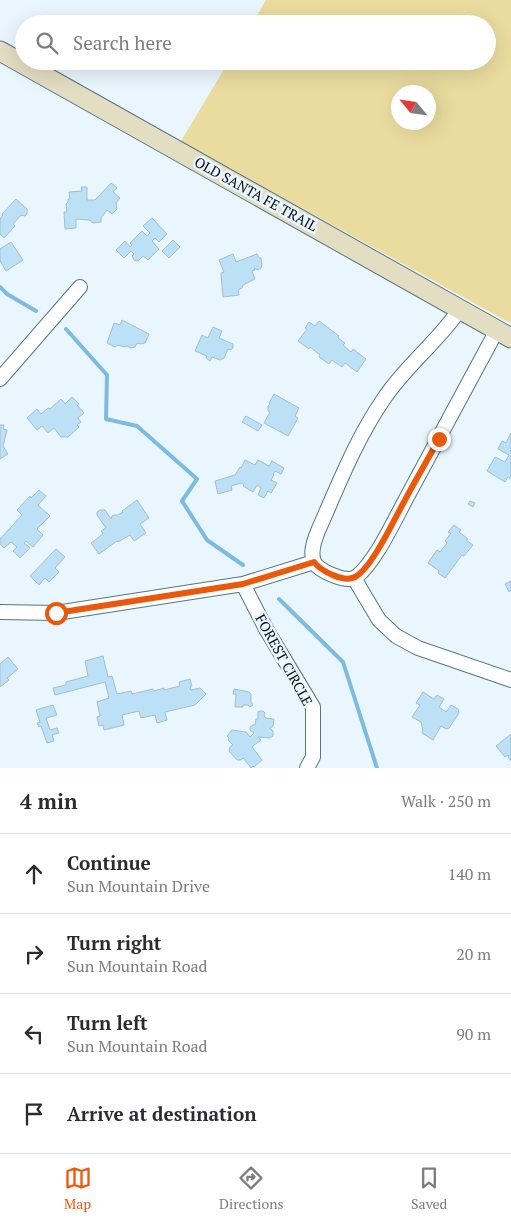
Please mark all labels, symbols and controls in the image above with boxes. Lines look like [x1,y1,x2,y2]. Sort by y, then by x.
search box [15,15,496,70]
icon: search [33,29,61,57]
text: Search here [73,30,172,55]
north arrow [391,85,436,130]
street label: OLD SANTA FE TRAIL [191,152,321,235]
route end [428,428,451,451]
route start [45,602,68,625]
street label: FOREST CIRCLE [251,611,317,709]
text: 4 min [20,787,77,815]
text: Walk · 250 m [401,790,491,812]
text: Continue [67,850,151,875]
icon: ahead [20,860,48,888]
text: 140 m [448,863,491,885]
text: Sun Mountain Drive [67,875,210,897]
text: Turn right [67,930,161,955]
icon: right [20,940,48,968]
text: 20 m [456,943,491,965]
text: Sun Mountain Road [67,955,207,977]
text: Turn left [67,1010,148,1035]
icon: left [20,1020,48,1048]
text: 90 m [456,1023,491,1045]
text: Sun Mountain Road [67,1035,207,1057]
icon: arrive [20,1100,48,1128]
text: Arrive at destination [67,1101,256,1126]
tab: Map [64,1164,92,1213]
tab: Directions [219,1164,284,1213]
tab: Saved [411,1164,447,1213]

